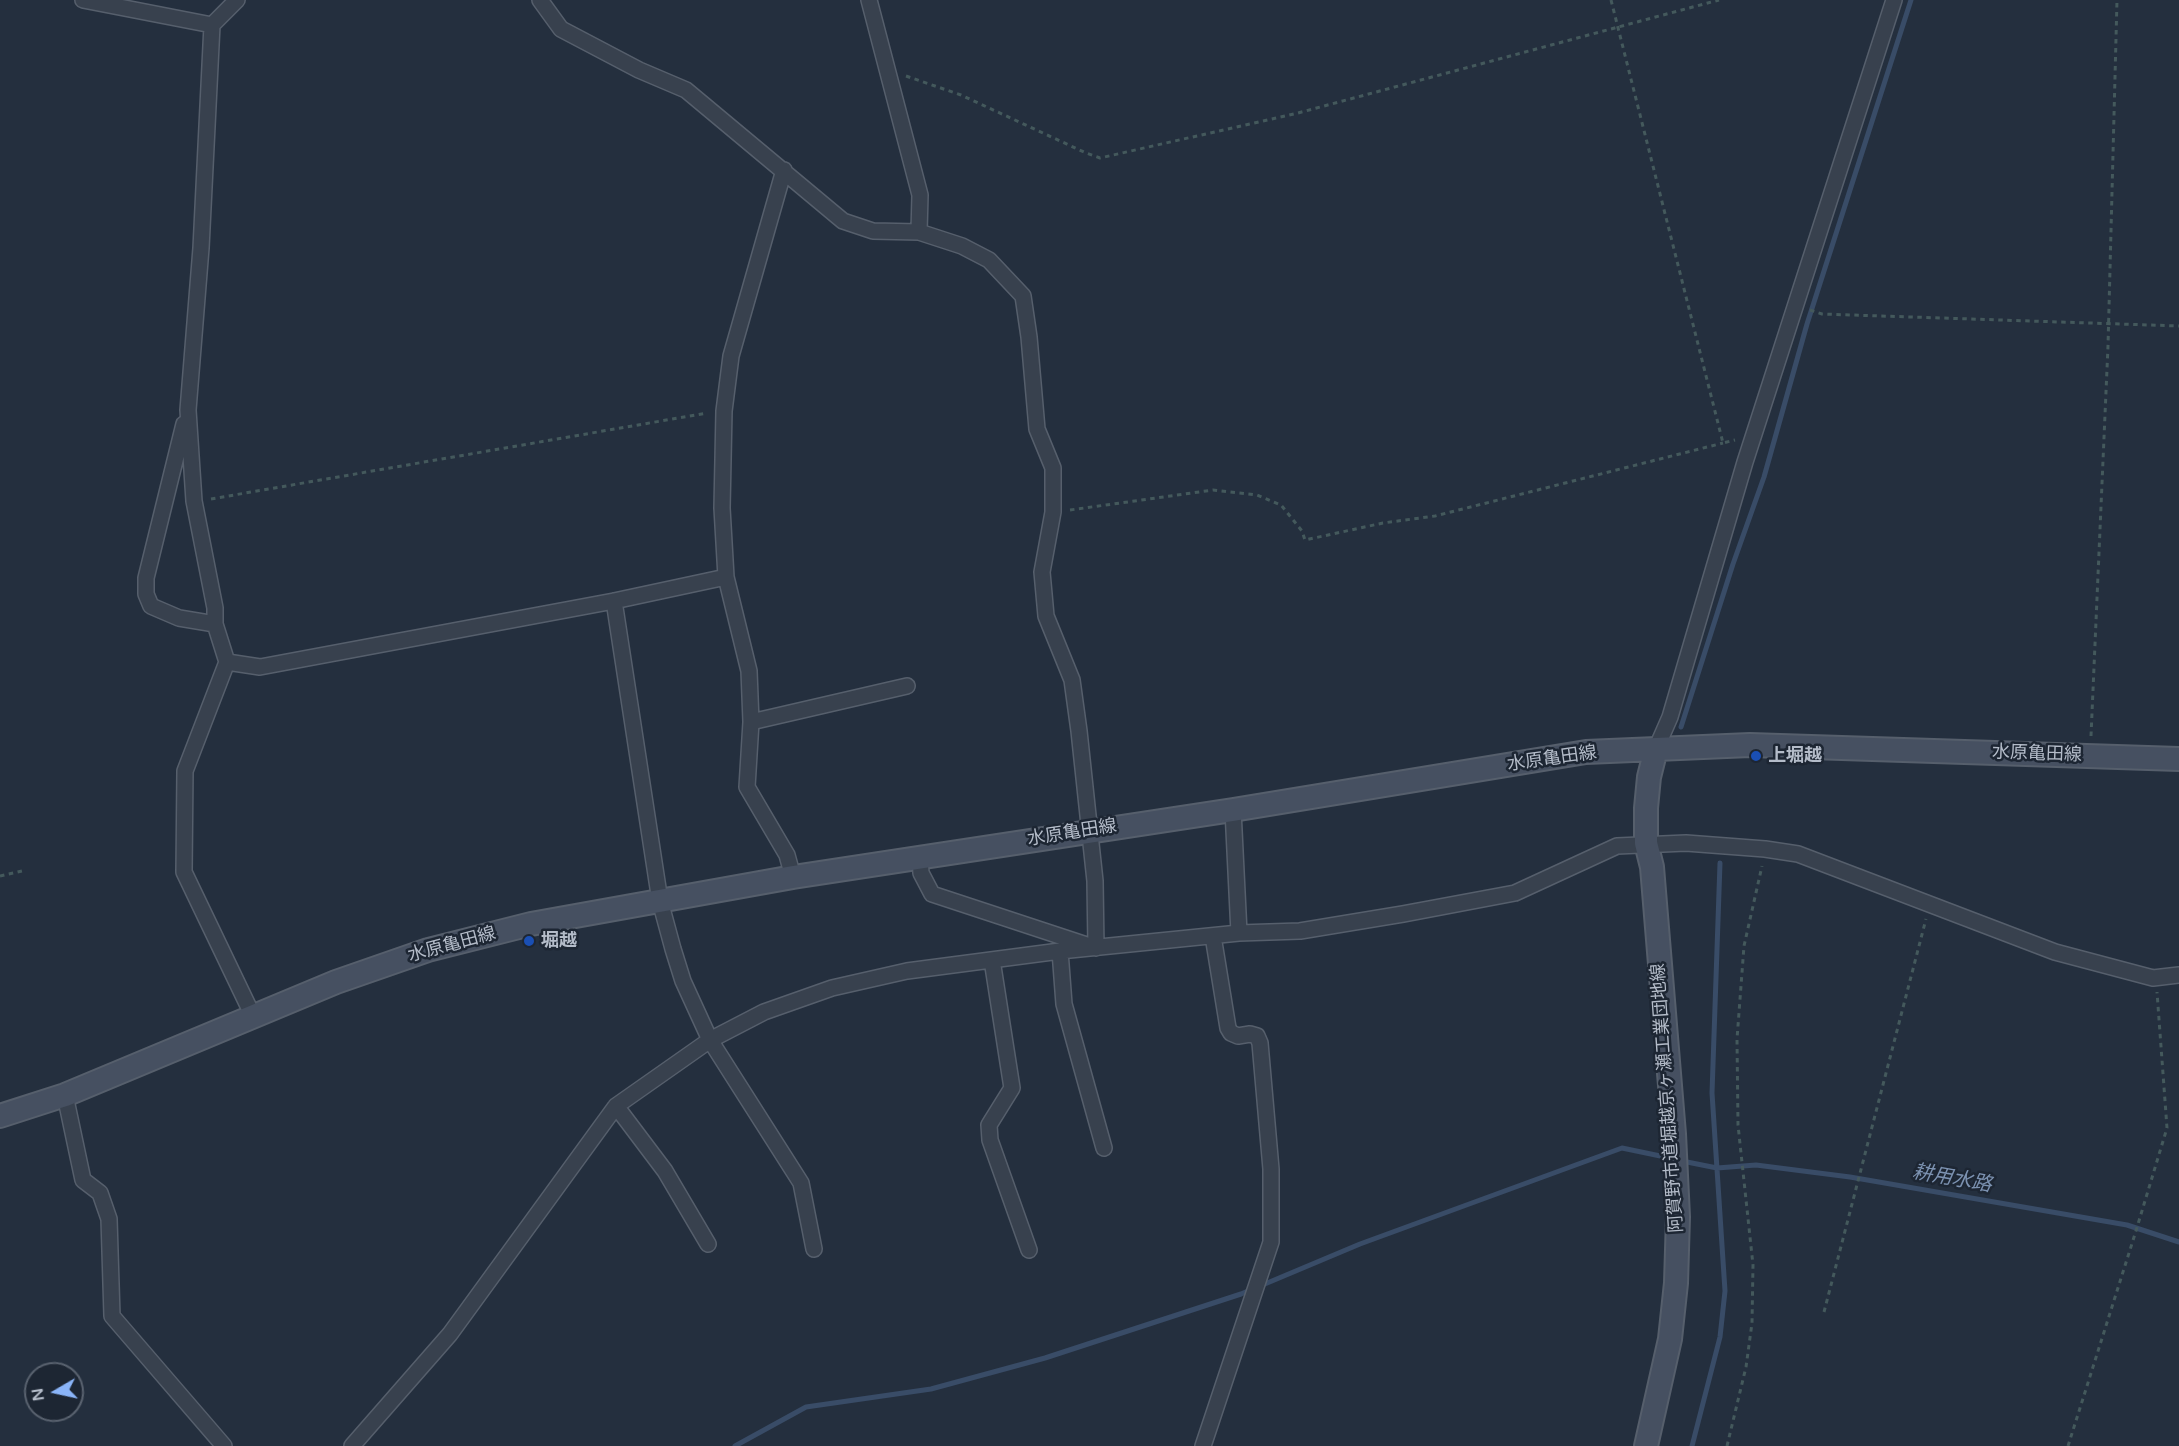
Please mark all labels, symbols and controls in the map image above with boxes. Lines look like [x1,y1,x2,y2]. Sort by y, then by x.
street label: 水原亀田線 [1506,742,1598,776]
street label: 水原亀田線 [1992,742,2082,766]
place label: 上堀越 [1768,745,1822,767]
marker: 上堀越 [1749,749,1763,763]
street label: 水原亀田線 [1026,815,1118,851]
street label: 水原亀田線 [406,923,498,967]
place label: 堀越 [541,930,577,952]
marker: 堀越 [522,934,536,948]
street label: 阿賀野市道堀越京ヶ瀬工業団地線 [1648,963,1688,1233]
water label: 耕用水路 [1911,1160,1993,1198]
north arrow [24,1362,84,1422]
text: N [27,1387,49,1402]

